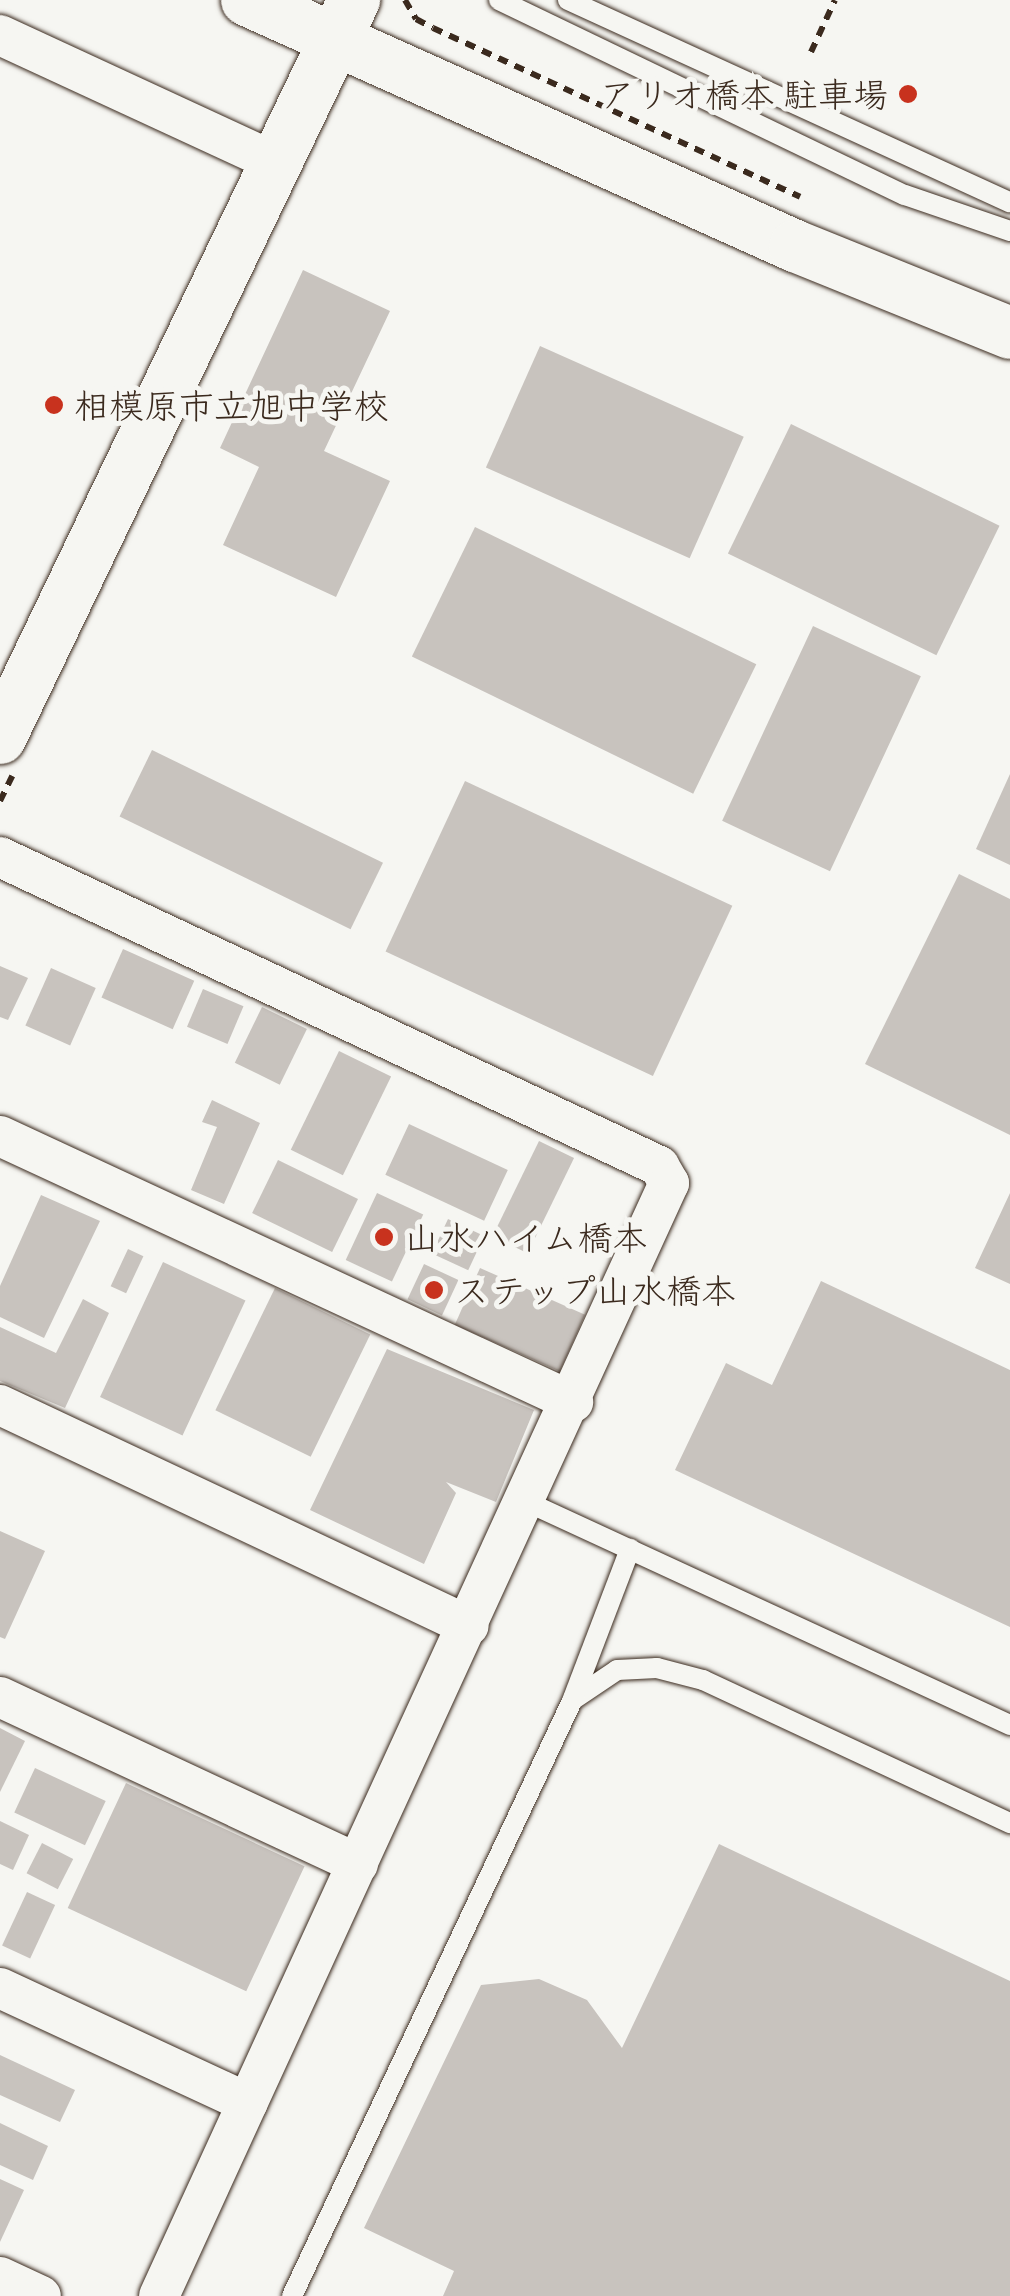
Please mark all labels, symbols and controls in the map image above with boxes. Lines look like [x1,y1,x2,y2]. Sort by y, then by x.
place label: アリオ橋本 駐車場 [600,73,888,115]
marker: アリオ橋本 駐車場 [897,83,919,105]
place label: 相模原市立旭中学校 [74,384,389,426]
marker: 相模原市立旭中学校 [43,394,65,416]
place label: 山水ハイム橋本 [404,1216,649,1258]
marker: 山水ハイム橋本 [373,1226,395,1248]
place label: ステップ山水橋本 [454,1269,734,1311]
marker: ステップ山水橋本 [423,1279,445,1301]

